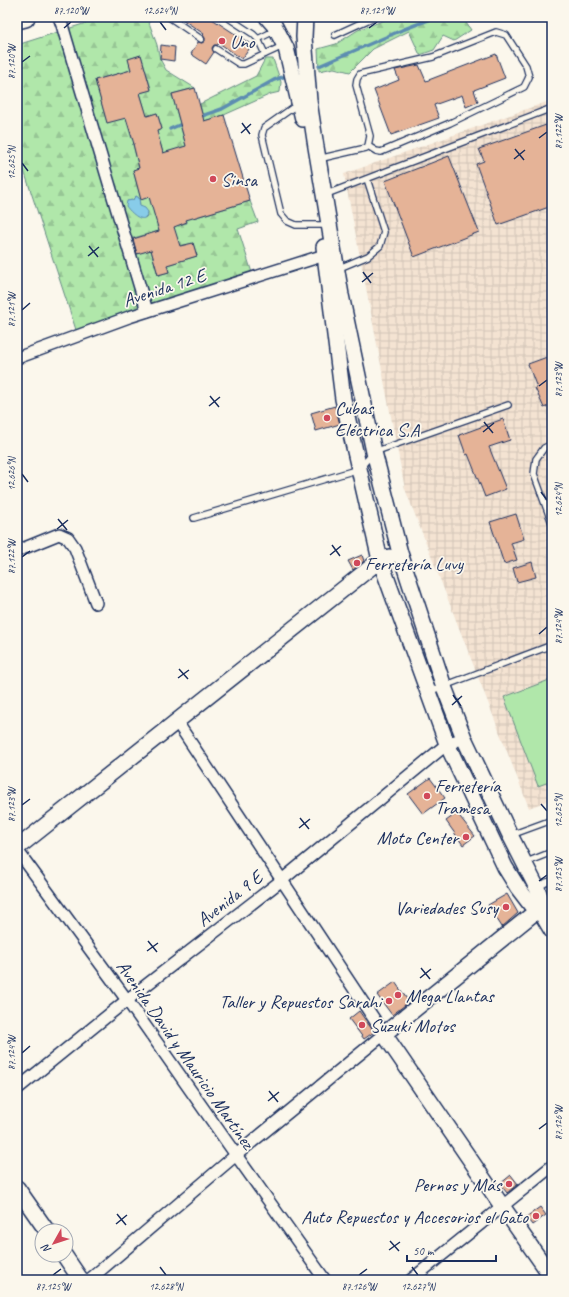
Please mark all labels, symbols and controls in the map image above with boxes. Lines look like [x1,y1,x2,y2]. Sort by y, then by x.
text: 87.120°W [54,4,90,17]
text: 12.624°N [143,4,179,17]
text: 87.121°W [360,4,396,17]
place label: Uno [230,30,256,54]
marker: Uno [217,36,227,46]
text: 87.120°W [5,43,18,79]
text: 87.122°W [552,113,565,149]
text: 12.625°N [5,144,18,180]
place label: Sinsa [221,168,258,192]
marker: Sinsa [208,174,218,184]
street label: Avenida 12 E [120,262,212,313]
text: 87.121°W [5,291,18,327]
text: 87.123°W [552,361,565,397]
place label: Cubas Eléctrica S,A [335,396,421,442]
marker: Cubas Eléctrica S,A [322,413,332,423]
text: 12.626°N [5,455,18,491]
text: 12.624°N [552,481,565,517]
text: 87.122°W [5,538,18,574]
place label: Ferretería Luvy [365,552,465,576]
marker: Ferretería Luvy [352,558,362,568]
text: 87.124°W [552,608,565,644]
place label: Ferretería Tramesa [435,774,502,820]
text: 87.123°W [5,786,18,822]
marker: Ferretería Tramesa [422,791,432,801]
text: 12.625°N [552,792,565,828]
place label: Moto Center [377,826,460,850]
marker: Moto Center [461,832,471,842]
text: 87.125°W [552,856,565,892]
street label: Avenida 9 E [192,864,270,932]
place label: Variedades Susy [395,896,500,920]
marker: Variedades Susy [501,902,511,912]
street label: Avenida David y Mauricio Martínez [111,956,261,1155]
place label: Mega Llantas [406,984,495,1008]
place label: Taller y Repuestos Sarahi [219,990,383,1014]
marker: Mega Llantas [393,990,403,1000]
marker: Taller y Repuestos Sarahi [384,996,394,1006]
place label: Suzuki Motos [370,1014,457,1038]
marker: Suzuki Motos [357,1020,367,1030]
text: 87.124°W [5,1034,18,1070]
text: 87.126°W [552,1104,565,1140]
place label: Pernos y Más [414,1173,504,1197]
marker: Pernos y Más [504,1179,514,1189]
place label: Auto Repuestos y Accesorios el Gato [301,1205,529,1229]
marker: Auto Repuestos y Accesorios el Gato [531,1211,541,1221]
north arrow [34,1223,74,1263]
scale bar [407,1237,496,1263]
text: N [37,1241,54,1256]
text: 50 m [413,1243,435,1259]
text: 87.125°W [36,1280,72,1293]
text: 12.628°N [149,1280,185,1293]
text: 87.126°W [342,1280,378,1293]
text: 12.627°N [401,1280,437,1293]

